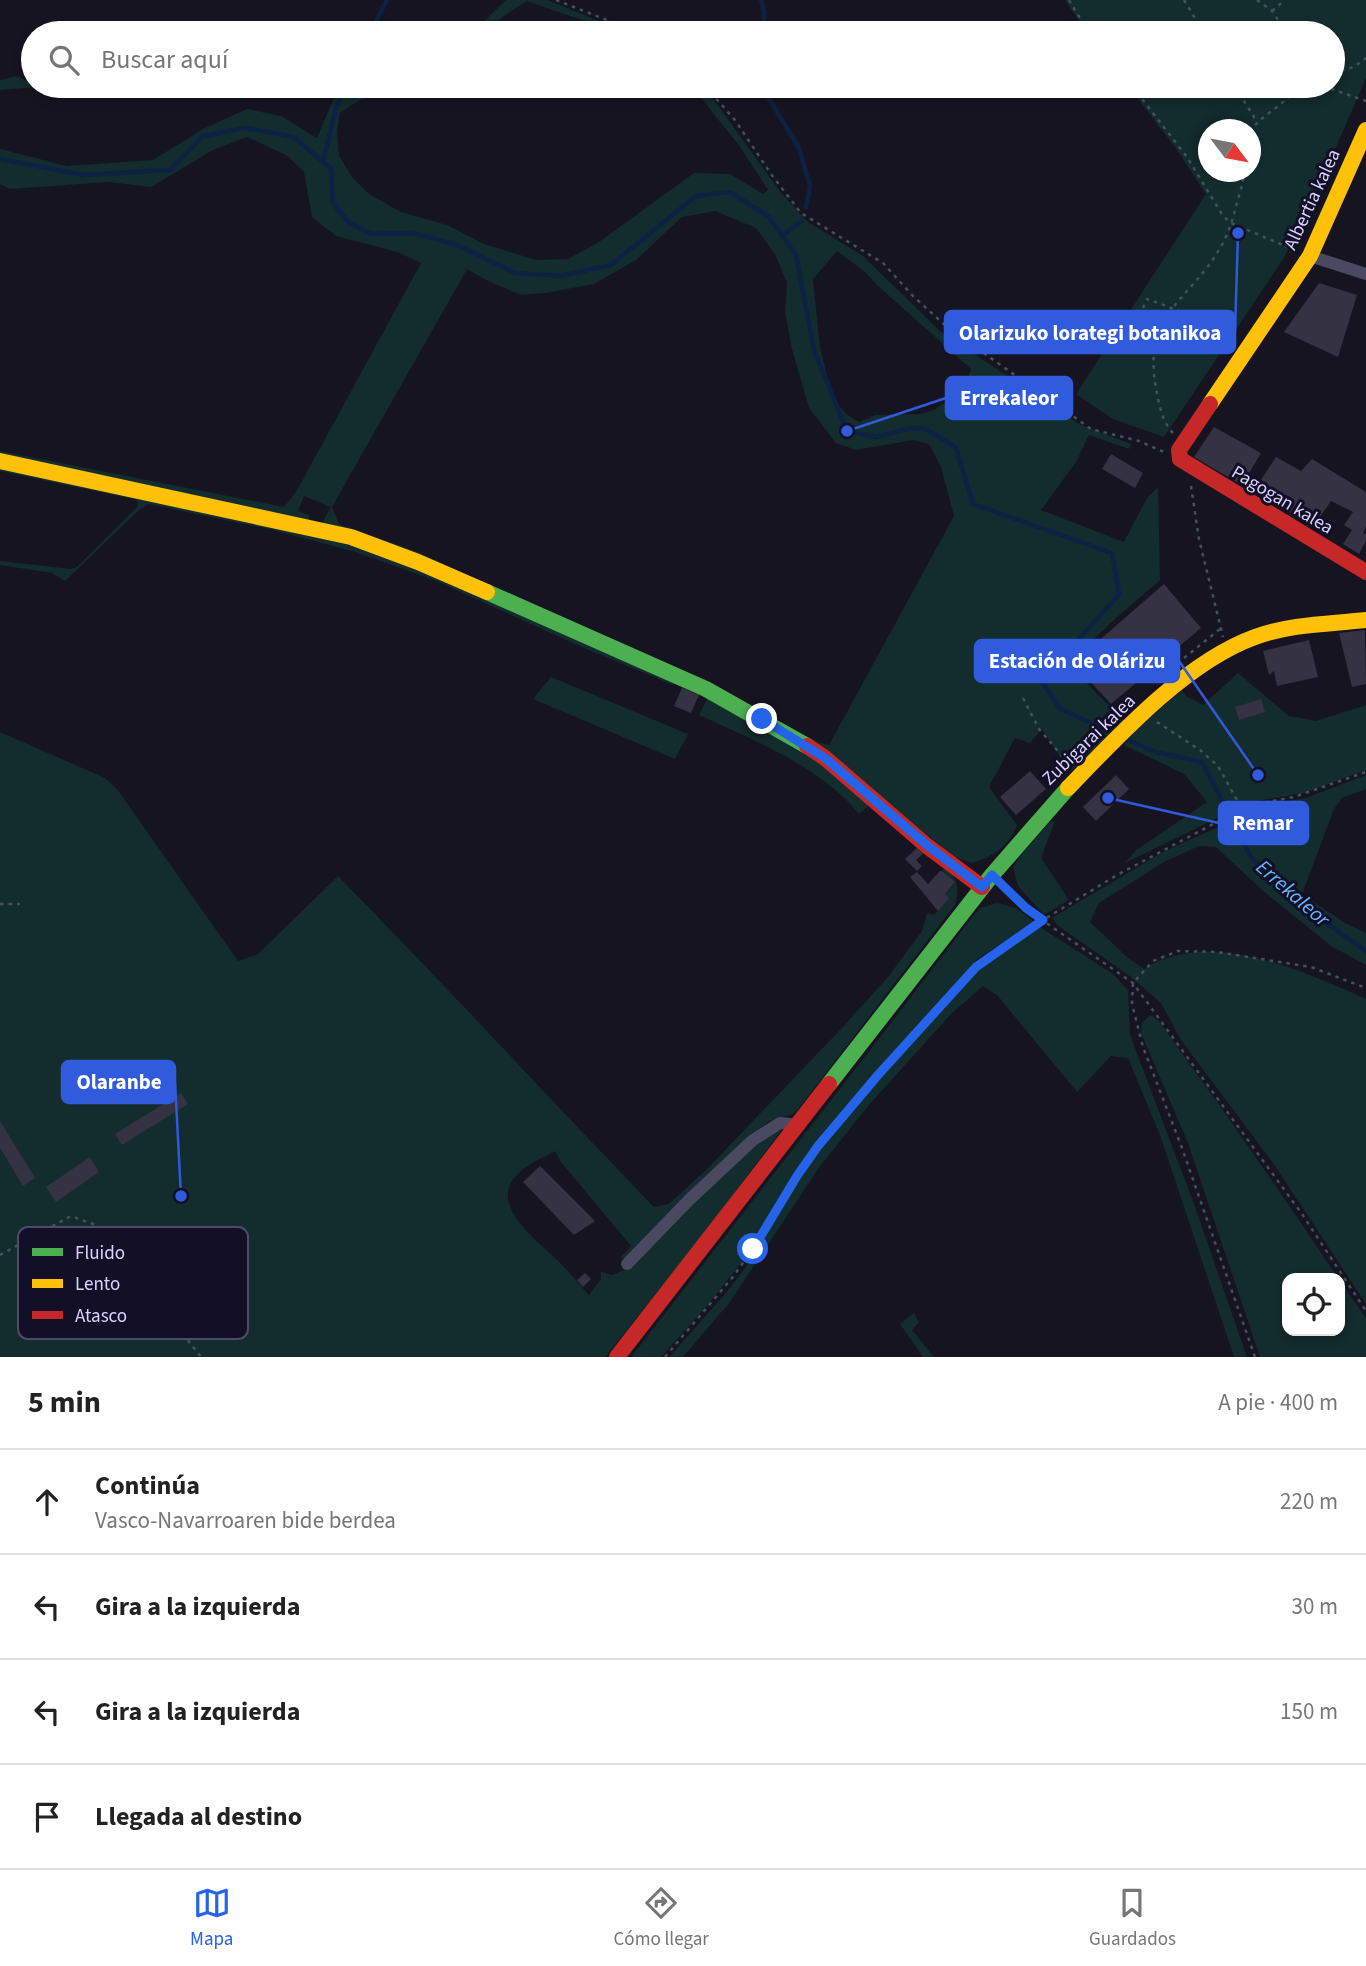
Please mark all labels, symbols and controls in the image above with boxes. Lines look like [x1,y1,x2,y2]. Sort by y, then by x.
search box [21,21,1345,98]
icon: search [45,41,83,79]
text: Buscar aquí [101,41,228,78]
north arrow [1198,119,1261,182]
street label: Albertia kalea [1277,145,1348,255]
callout: Olarizuko lorategi botanikoa [945,311,1235,353]
text: Olarizuko lorategi botanikoa [959,318,1221,348]
callout: Errekaleor [946,377,1072,419]
text: Errekaleor [960,383,1059,413]
street label: Pagogan kalea [1226,459,1338,541]
callout: Estación de Olárizu [975,640,1179,682]
text: Estación de Olárizu [989,646,1165,676]
street label: Zubigarai kalea [1036,688,1142,792]
route end [746,703,777,734]
callout: Remar [1219,802,1308,844]
text: Remar [1233,808,1294,838]
water label: Errekaleor [1250,853,1337,934]
callout: Olaranbe [62,1061,175,1103]
text: Olaranbe [76,1067,162,1097]
legend [18,1227,248,1339]
route start [737,1233,768,1264]
text: Fluido [75,1240,125,1267]
text: Lento [75,1271,120,1298]
map controls [1282,1273,1345,1336]
button: locate [1282,1273,1345,1336]
text: Atasco [75,1303,127,1330]
text: 5 min [28,1381,101,1424]
text: A pie · 400 m [1218,1386,1338,1419]
text: Continúa [95,1467,200,1504]
icon: ahead [28,1483,66,1521]
text: 220 m [1280,1485,1338,1518]
text: Vasco-Navarroaren bide berdea [95,1504,396,1537]
icon: left [28,1588,66,1626]
text: Gira a la izquierda [95,1588,300,1625]
text: 30 m [1291,1590,1338,1623]
icon: left [28,1693,66,1731]
text: Gira a la izquierda [95,1693,300,1730]
text: 150 m [1280,1695,1338,1728]
icon: arrive [28,1798,66,1836]
text: Llegada al destino [95,1798,302,1835]
tab: Mapa [190,1884,233,1953]
tab: Cómo llegar [613,1884,709,1953]
tab: Guardados [1089,1884,1176,1953]

